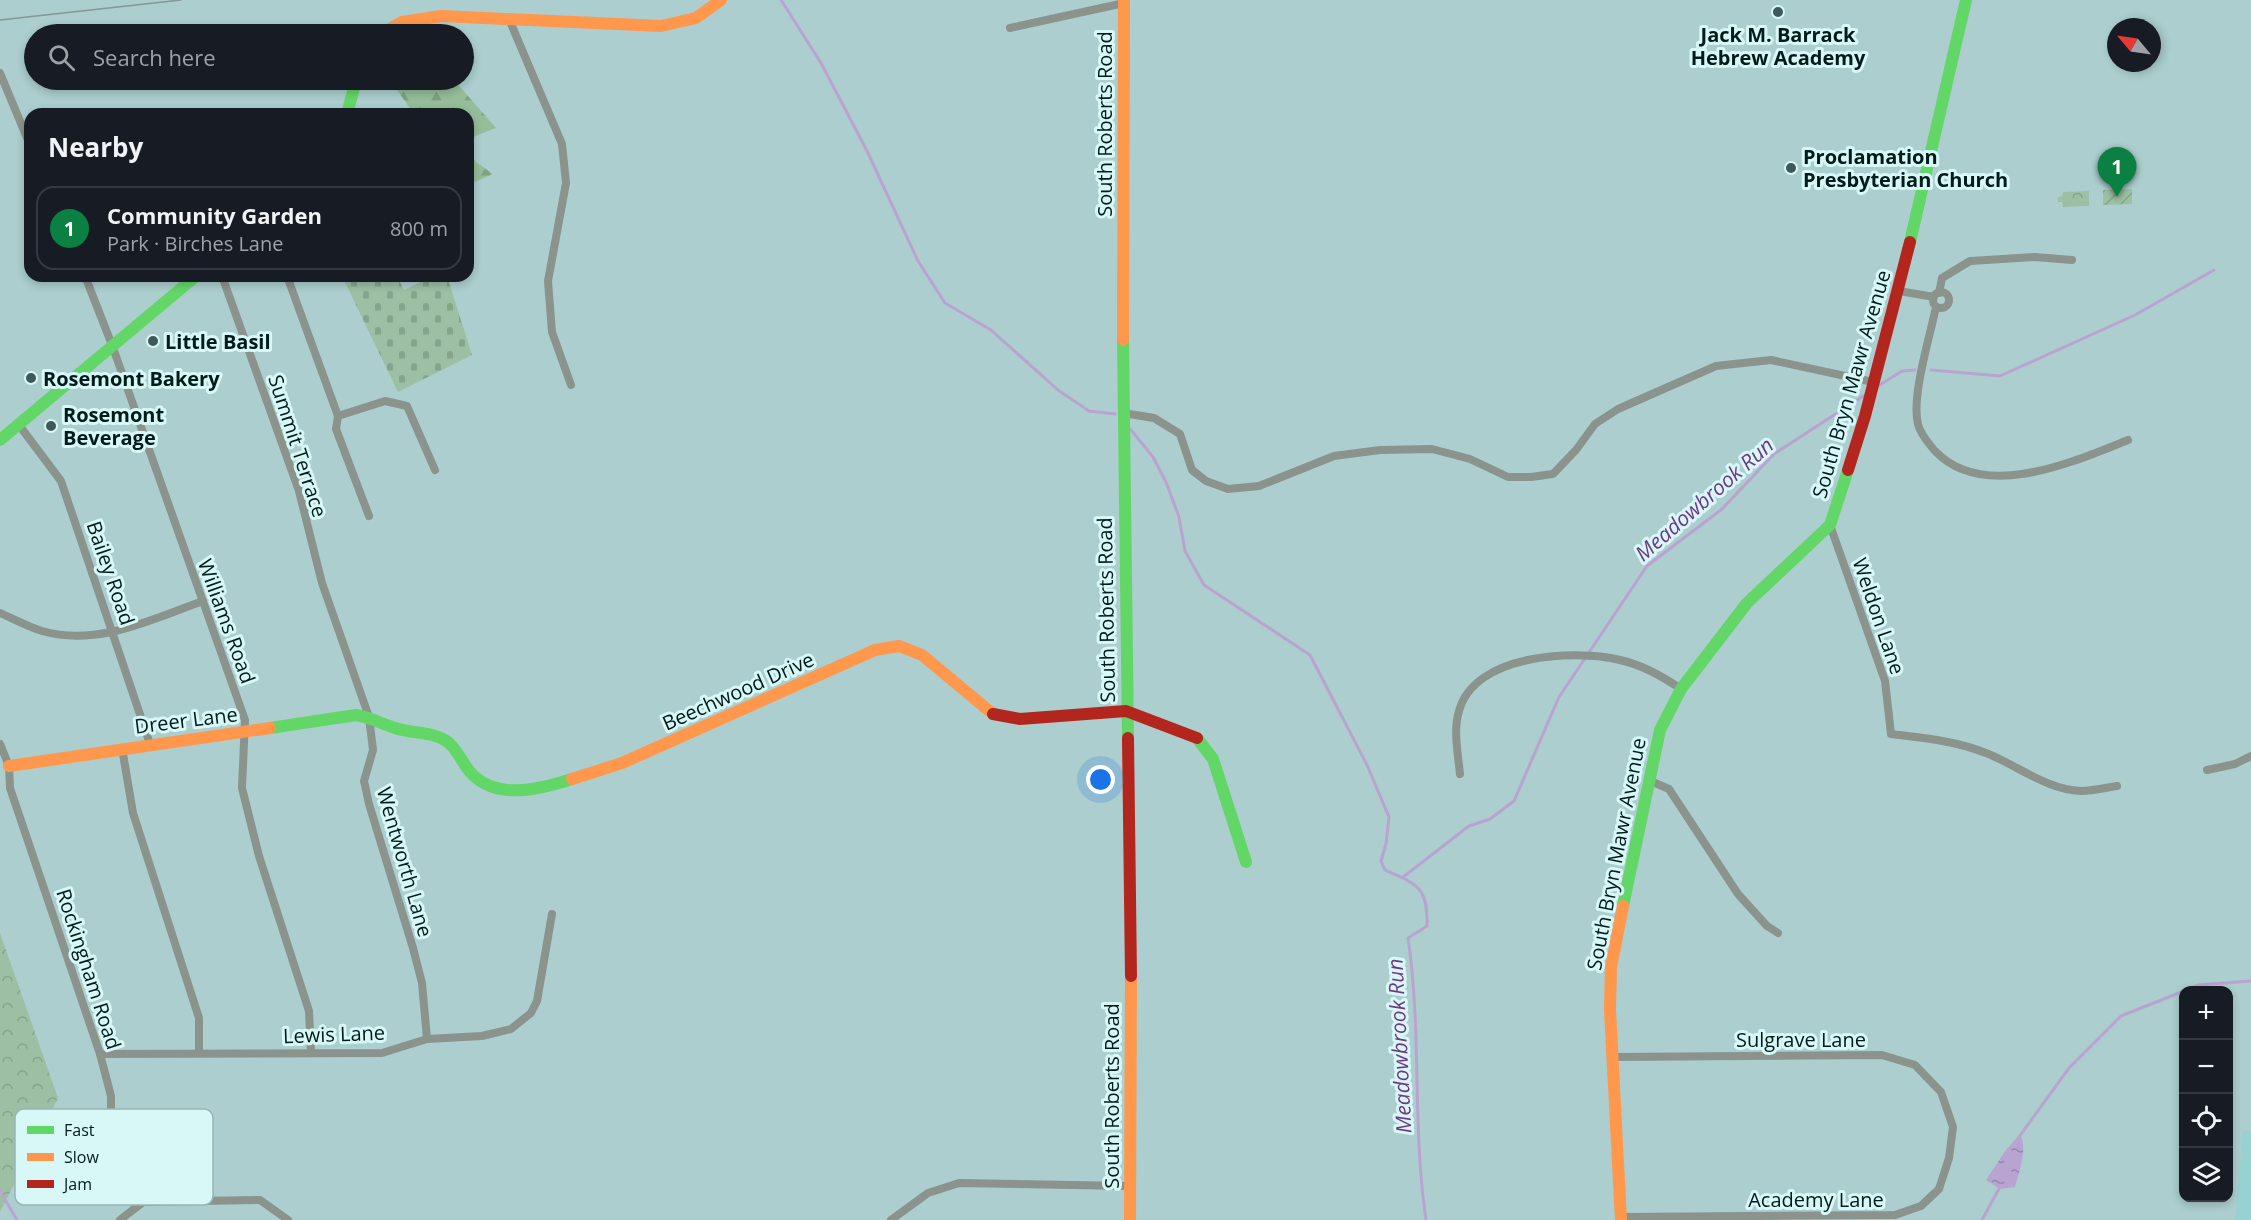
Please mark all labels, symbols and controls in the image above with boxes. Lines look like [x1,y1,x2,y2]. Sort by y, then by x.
marker: Jack M. Barrack Hebrew Academy [1771,5,1785,19]
north arrow [2107,18,2161,72]
place label: Jack M. Barrack Hebrew Academy [1691,21,1866,71]
search box [24,24,474,90]
street label: South Roberts Road [1091,31,1118,217]
icon: search [45,41,78,74]
text: Search here [93,42,216,72]
text: Nearby [48,129,143,165]
place label: Proclamation Presbyterian Church [1803,143,2008,193]
pin: 1 [2098,148,2136,197]
marker: Proclamation Presbyterian Church [1784,161,1798,175]
text: Community Garden [107,200,322,230]
text: 1 [64,215,75,242]
text: 800 m [390,215,448,242]
text: Park · Birches Lane [107,230,283,257]
street label: South Bryn Mawr Avenue [1805,267,1897,501]
place label: Little Basil [165,328,271,355]
marker: Little Basil [146,334,160,348]
place label: Rosemont Bakery [43,365,220,392]
marker: Rosemont Bakery [24,371,38,385]
street label: Summit Terrace [262,371,334,521]
place label: Rosemont Beverage [63,401,165,451]
marker: Rosemont Beverage [44,419,58,433]
water label: Meadowbrook Run [1629,431,1779,567]
street label: Bailey Road [81,517,141,629]
street label: South Roberts Road [1091,517,1121,703]
street label: Weldon Lane [1846,554,1912,678]
street label: Williams Road [192,555,262,687]
street label: Beechwood Drive [658,645,818,737]
street label: Dreer Lane [133,700,239,740]
street label: South Bryn Mawr Avenue [1580,736,1652,972]
your location [1086,765,1115,794]
street label: Wentworth Lane [371,784,439,940]
street label: Rockingham Road [50,885,128,1053]
water label: Meadowbrook Run [1380,958,1418,1134]
map controls [2179,986,2233,1202]
button: + [2179,986,2233,1040]
street label: South Roberts Road [1098,1003,1125,1189]
street label: Lewis Lane [283,1019,385,1049]
street label: Sulgrave Lane [1736,1026,1866,1053]
button: − [2179,1040,2233,1094]
button: locate [2179,1094,2233,1148]
legend [15,1109,213,1205]
text: Fast [64,1119,95,1141]
text: Slow [64,1146,99,1168]
button: layers [2179,1148,2233,1202]
text: Jam [62,1173,92,1195]
street label: Academy Lane [1748,1186,1884,1213]

